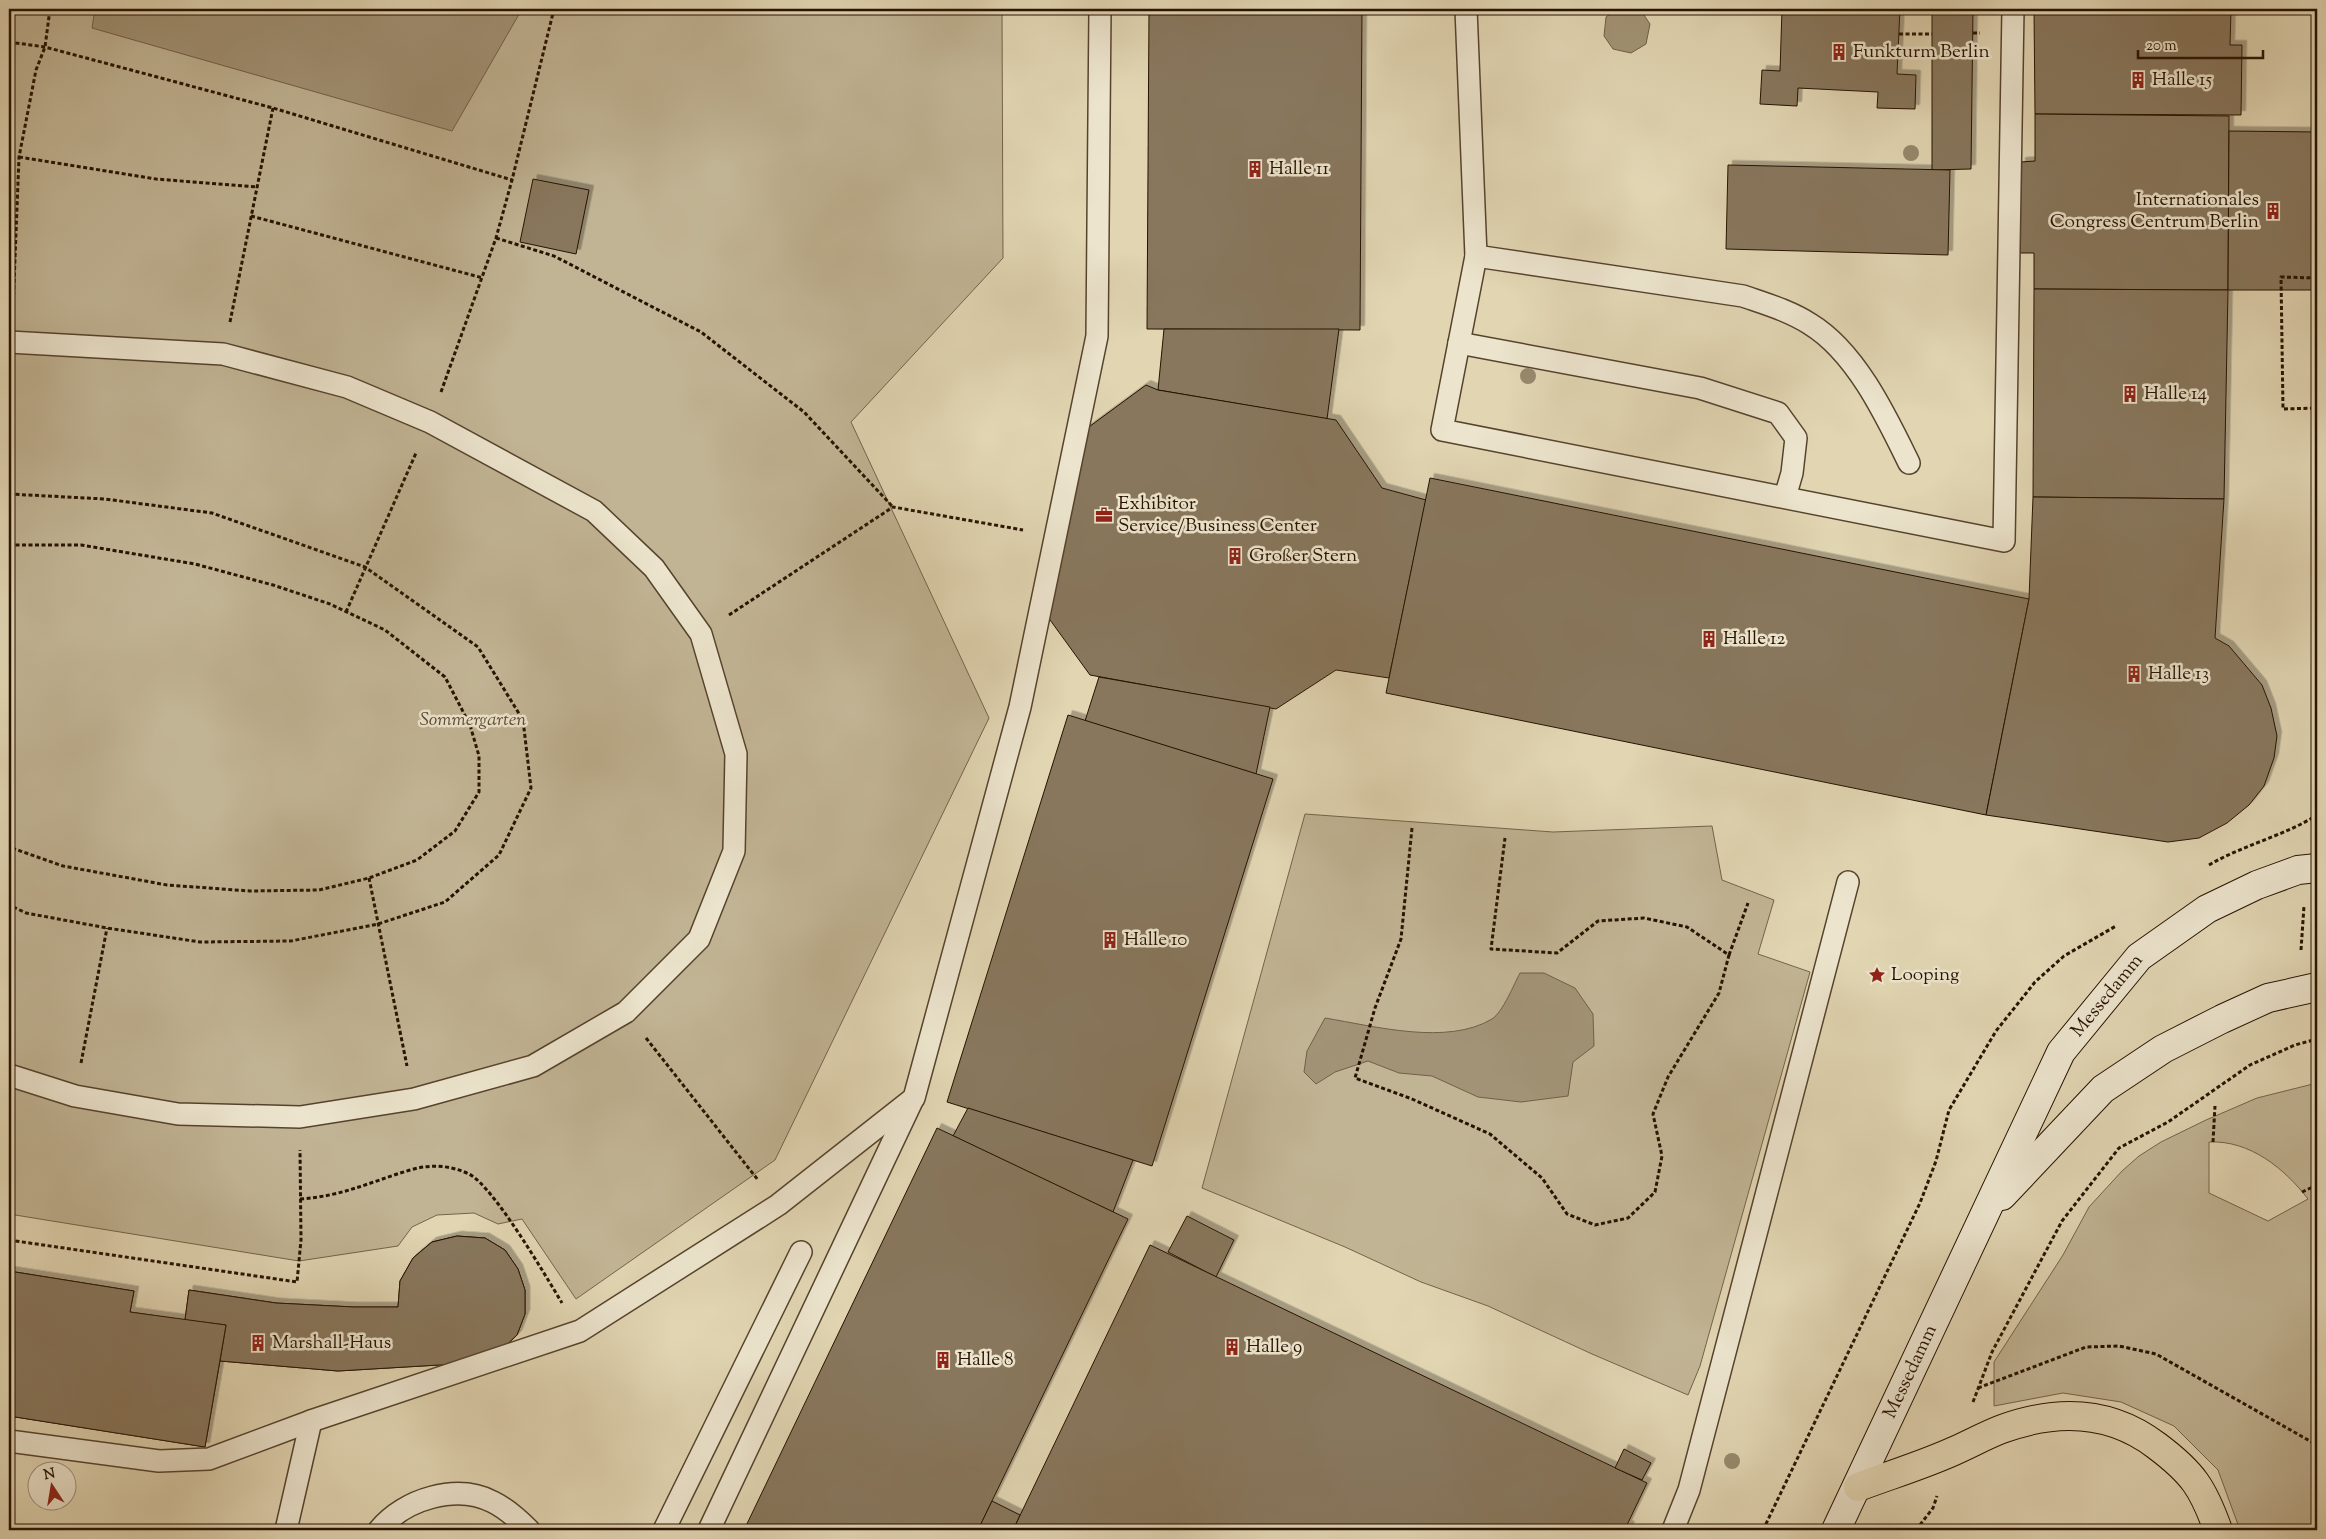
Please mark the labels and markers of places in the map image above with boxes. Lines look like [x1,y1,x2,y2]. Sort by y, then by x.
place label: Funkturm Berlin [1853,39,1990,66]
building icon: Funkturm Berlin [1829,42,1849,62]
place label: Halle 15 [2152,67,2213,94]
building icon: Halle 15 [2128,70,2148,90]
place label: Halle 11 [1269,156,1330,183]
building icon: Halle 11 [1245,159,1265,179]
place label: Internationales Congress Centrum Berlin [2050,187,2259,236]
building icon: Internationales Congress Centrum Berlin [2263,201,2283,221]
place label: Halle 14 [2144,381,2208,408]
building icon: Halle 14 [2120,384,2140,404]
place label: Exhibitor Service/Business Center [1118,491,1317,540]
office icon: Exhibitor Service/Business Center [1094,505,1114,525]
place label: Großer Stern [1249,543,1357,570]
building icon: Großer Stern [1225,546,1245,566]
place label: Halle 12 [1723,626,1786,653]
building icon: Halle 12 [1699,629,1719,649]
place label: Halle 13 [2148,661,2209,688]
building icon: Halle 13 [2124,664,2144,684]
place label: Halle 10 [1124,927,1187,954]
building icon: Halle 10 [1100,930,1120,950]
place label: Looping [1891,962,1959,989]
place icon: Looping [1867,965,1887,985]
place label: Marshall-Haus [272,1330,391,1357]
building icon: Marshall-Haus [248,1333,268,1353]
place label: Halle 9 [1246,1334,1302,1361]
building icon: Halle 9 [1222,1337,1242,1357]
place label: Halle 8 [957,1347,1014,1374]
building icon: Halle 8 [933,1350,953,1370]

